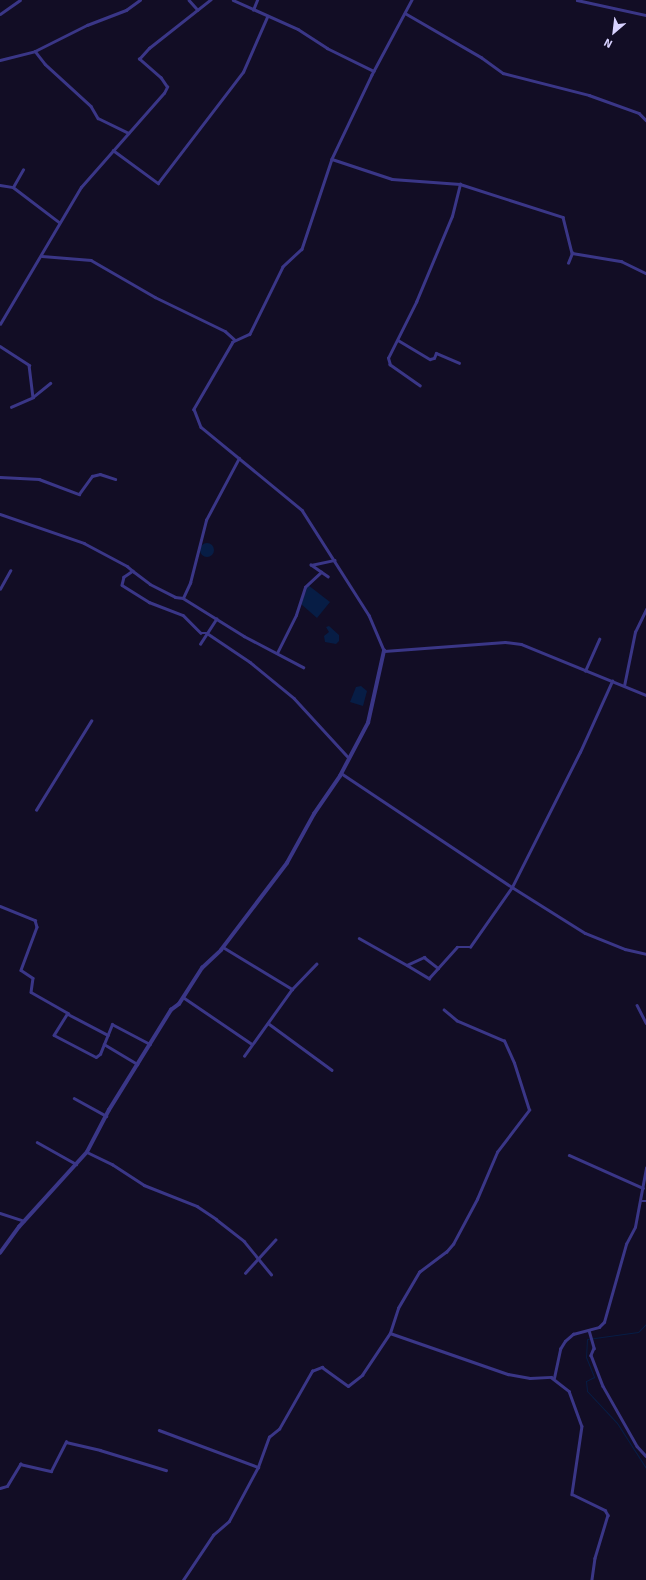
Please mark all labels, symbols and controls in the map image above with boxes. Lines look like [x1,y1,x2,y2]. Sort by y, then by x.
north arrow [594,12,634,52]
text: N [602,36,615,51]

